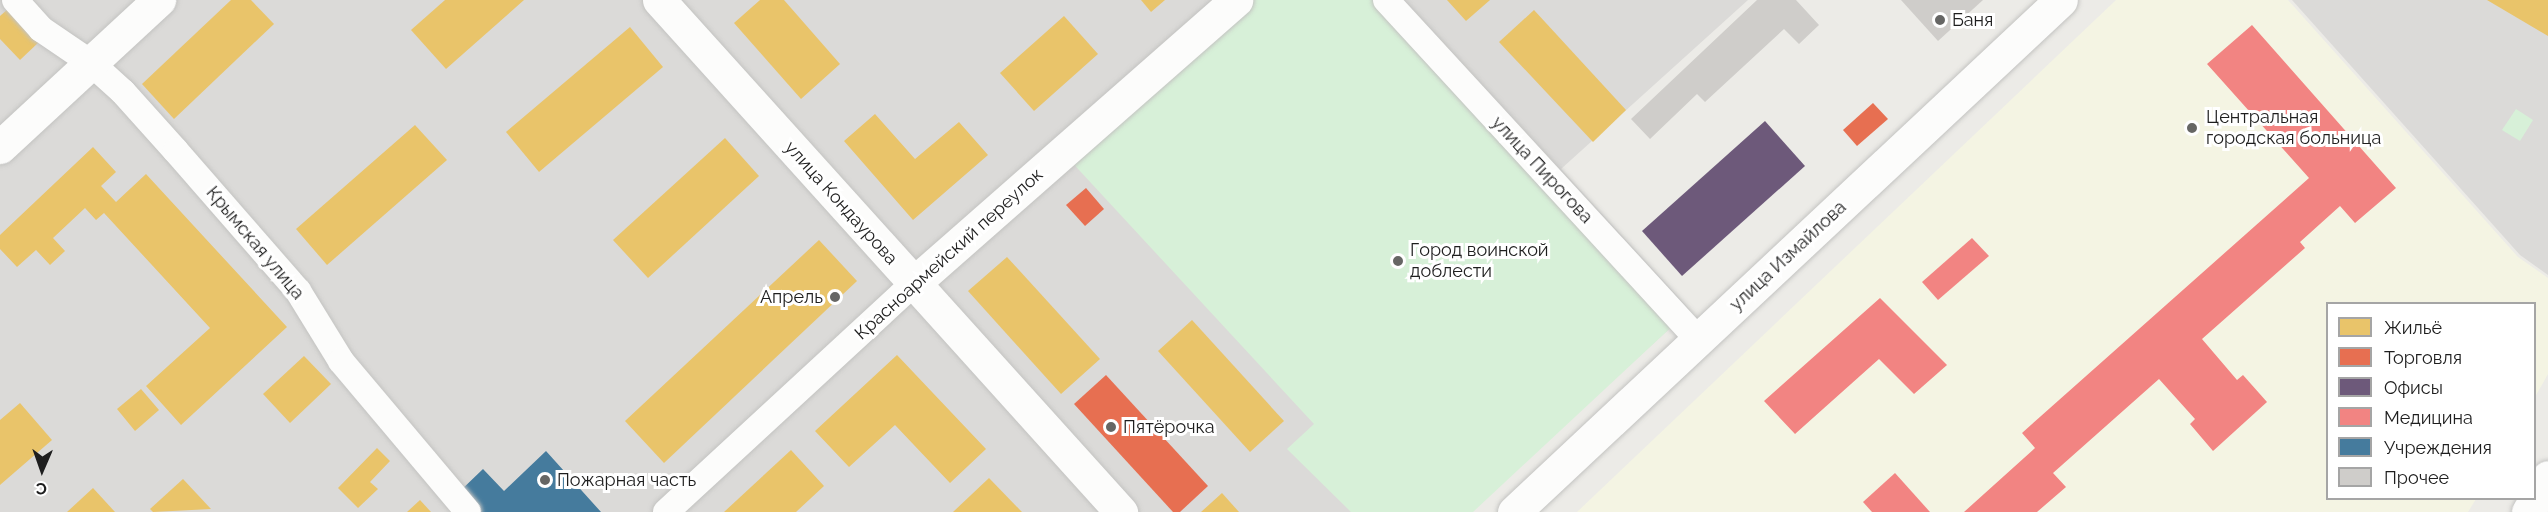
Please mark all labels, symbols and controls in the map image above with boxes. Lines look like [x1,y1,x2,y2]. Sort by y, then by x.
place label: Баня [1952,9,1993,31]
marker: Баня [1933,13,1947,27]
place label: Центральная городская больница [2206,107,2381,150]
street label: улица Пирогова [1487,112,1597,228]
marker: Центральная городская больница [2183,119,2201,137]
street label: улица Кондаурова [780,137,902,269]
street label: Красноармейский переулок [850,164,1048,344]
street label: Крымская улица [201,182,309,304]
street label: улица Измайлова [1725,197,1851,315]
place label: Город воинской доблести [1410,240,1549,282]
marker: Город воинской доблести [1391,254,1405,268]
place label: Апрель [760,286,823,308]
marker: Апрель [828,290,842,304]
legend [2326,302,2536,500]
text: Жильё [2384,317,2442,338]
text: Торговля [2384,347,2462,368]
text: Офисы [2384,377,2443,398]
text: Медицина [2384,407,2473,428]
place label: Пятёрочка [1123,416,1215,438]
marker: Пятёрочка [1104,420,1118,434]
text: Учреждения [2384,437,2492,458]
north arrow [12,440,72,500]
text: Прочее [2384,467,2449,488]
place label: Пожарная часть [557,469,696,491]
marker: Пожарная часть [538,473,552,487]
text: С [36,479,47,498]

